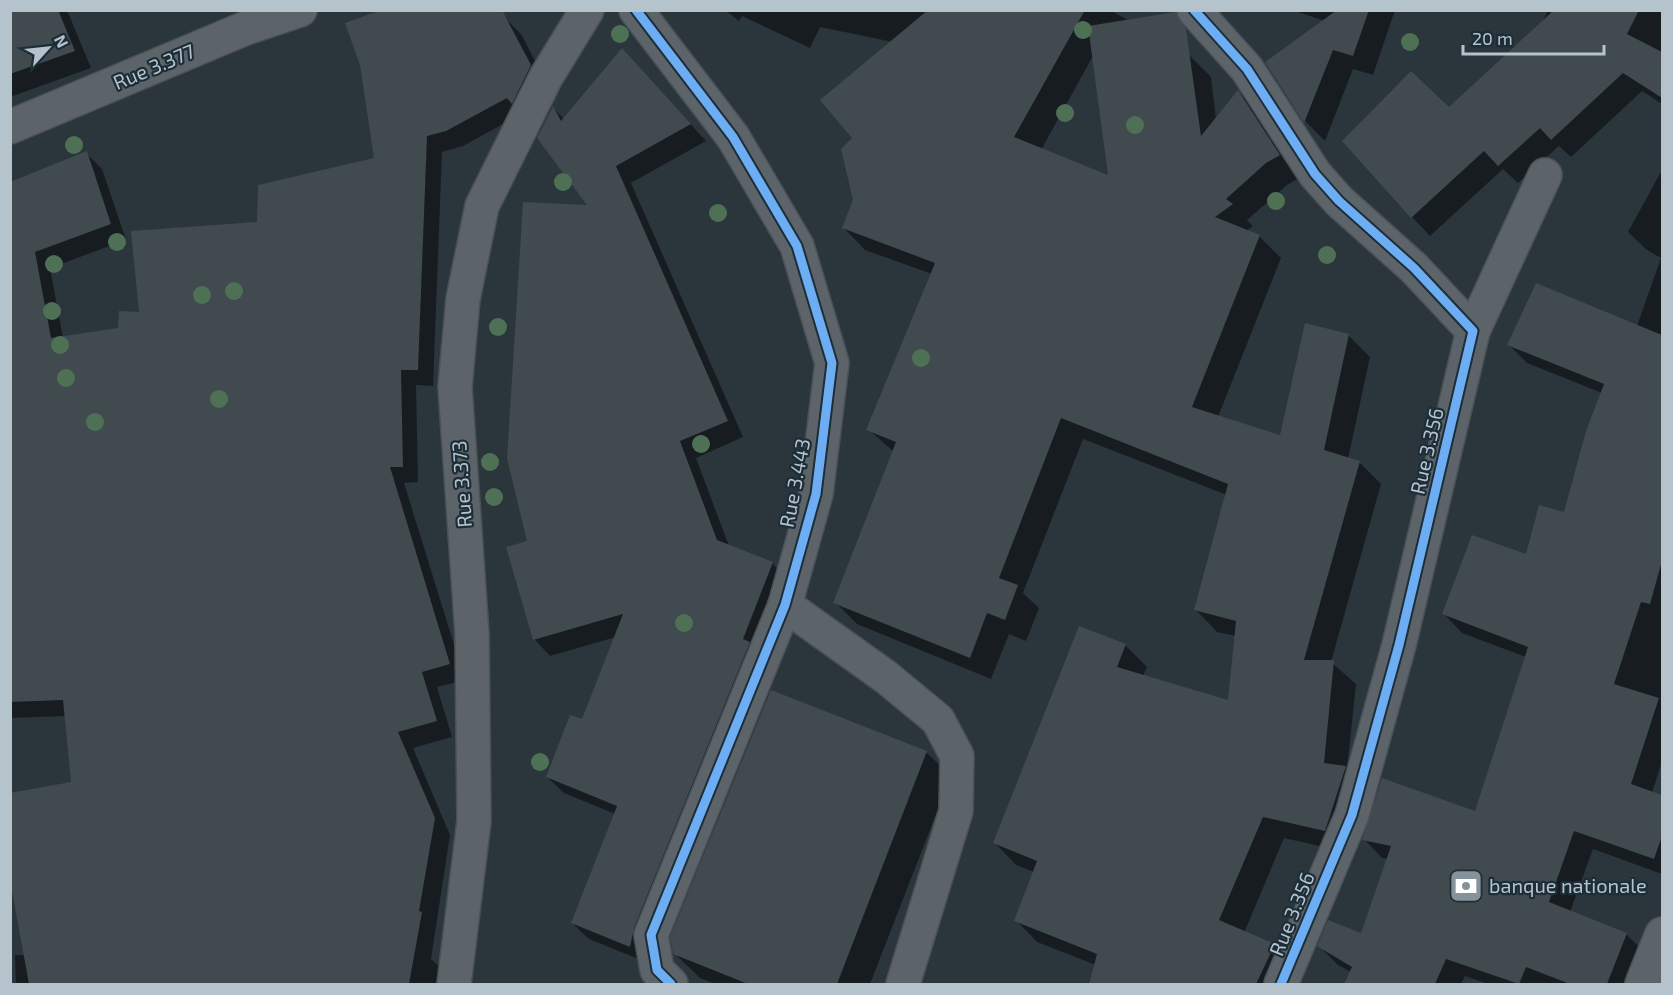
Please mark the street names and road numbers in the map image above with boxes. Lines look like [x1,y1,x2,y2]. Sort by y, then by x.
street label: Rue 3.377 [109,38,198,94]
street label: Rue 3.356 [1404,405,1448,496]
street label: Rue 3.443 [774,436,814,529]
street label: Rue 3.373 [446,440,476,528]
street label: Rue 3.356 [1263,868,1319,959]

